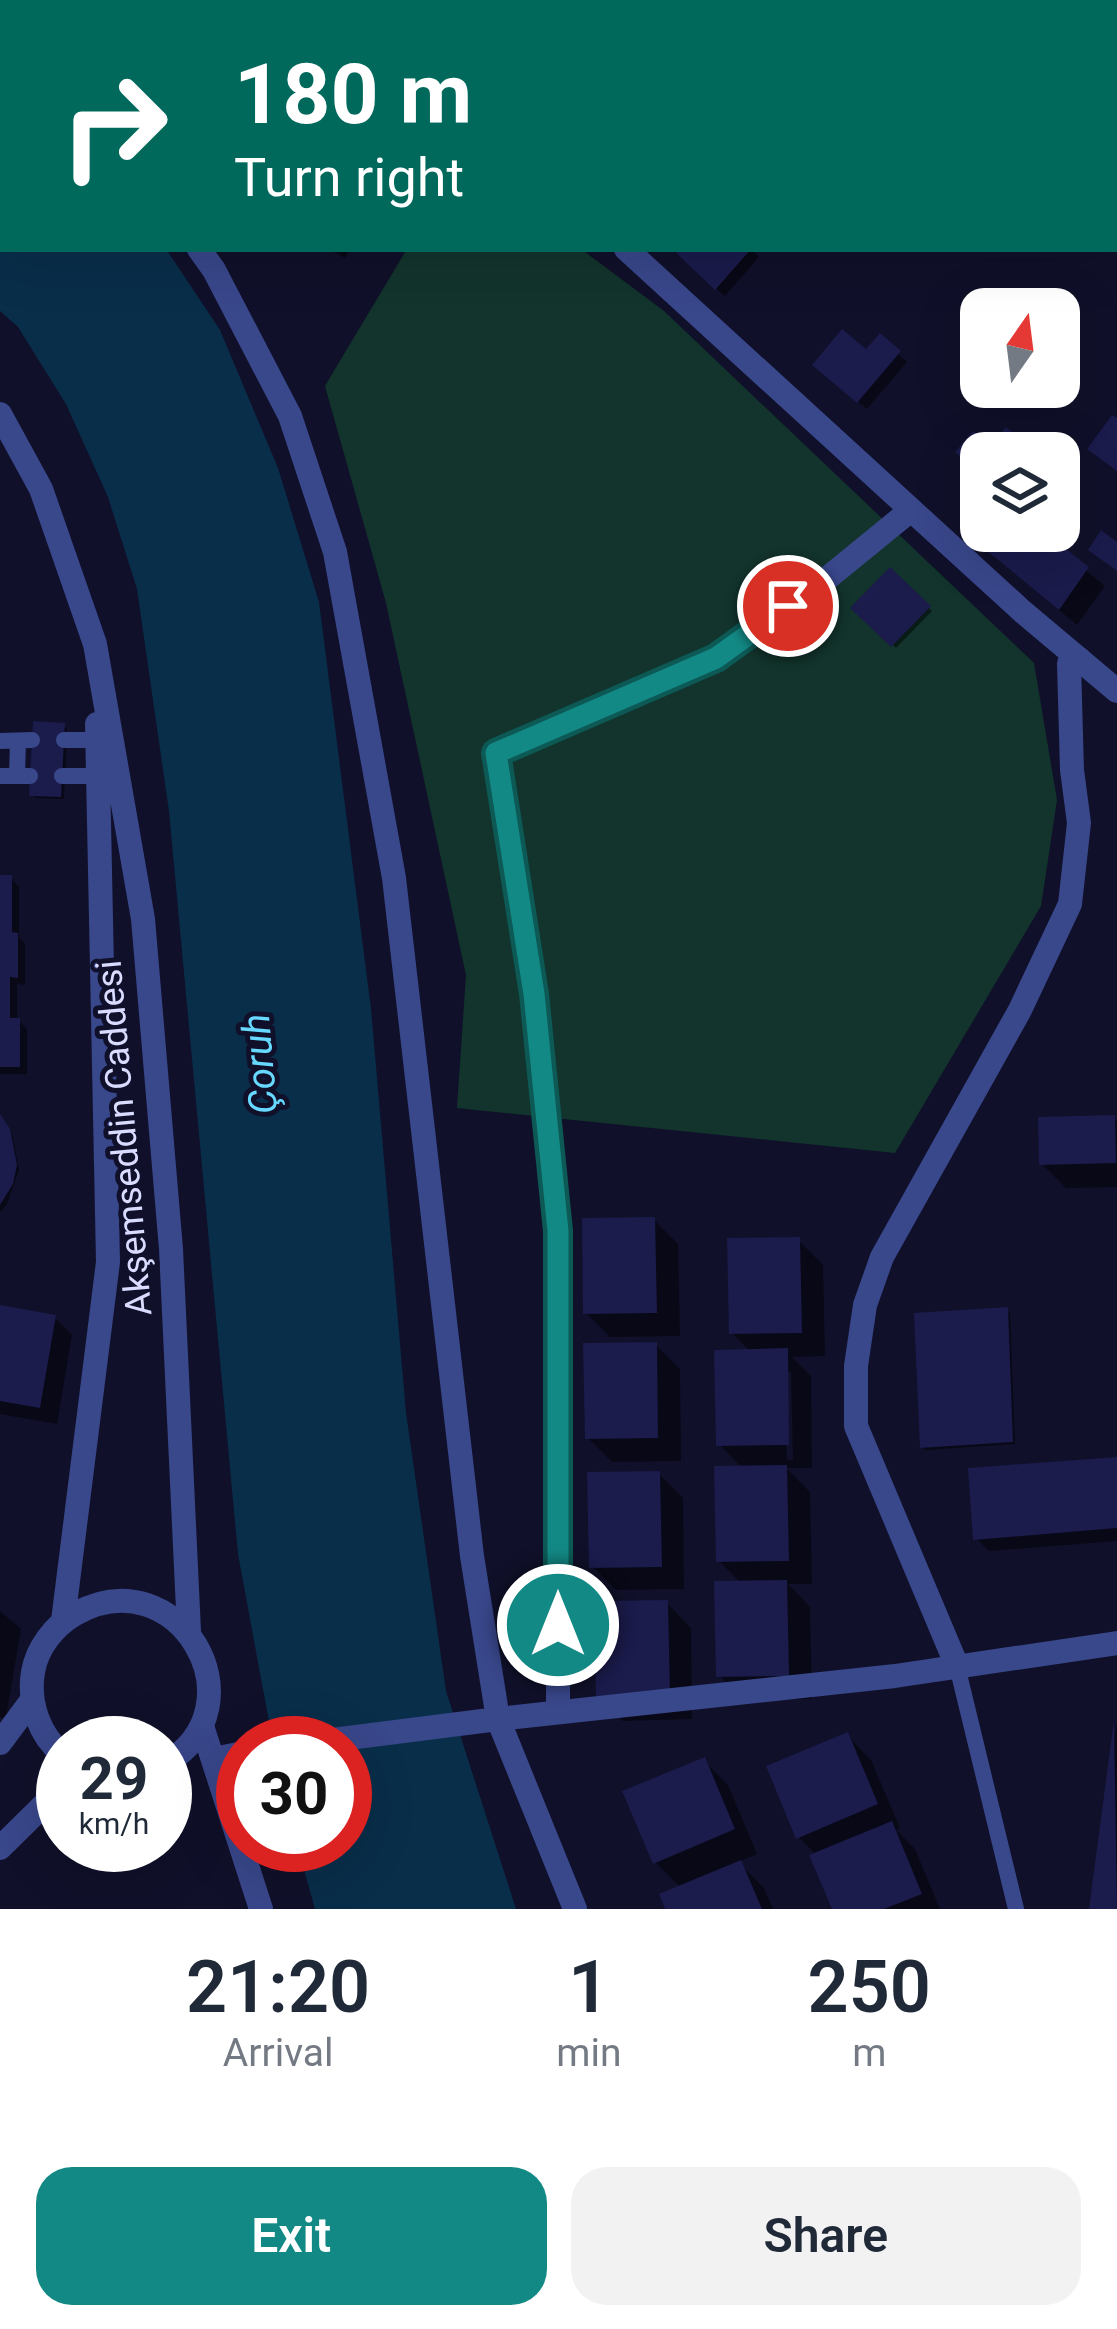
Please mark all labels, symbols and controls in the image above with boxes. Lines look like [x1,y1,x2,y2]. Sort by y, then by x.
text: 180 m [234,45,472,144]
icon: right [36,48,192,204]
text: Turn right [234,146,464,209]
north arrow [960,288,1080,408]
map controls [960,288,1080,552]
button: layers [960,432,1080,552]
pin [737,555,839,657]
icon: arrive [755,573,821,639]
street label: Akşemseddin Caddesi [88,958,160,1318]
water label: Çoruh [233,1012,287,1116]
position arrow [495,1562,621,1688]
speed limit sign: 30 [216,1716,372,1872]
text: 29 [80,1743,148,1814]
text: km/h [79,1806,149,1841]
text: 21:20 [186,1945,370,2030]
text: 1 [568,1945,609,2030]
text: 250 [808,1945,931,2030]
text: Arrival [223,2030,333,2076]
text: min [556,2030,621,2076]
text: m [852,2030,886,2076]
button: Exit [36,2167,547,2305]
button: Share [571,2167,1081,2305]

